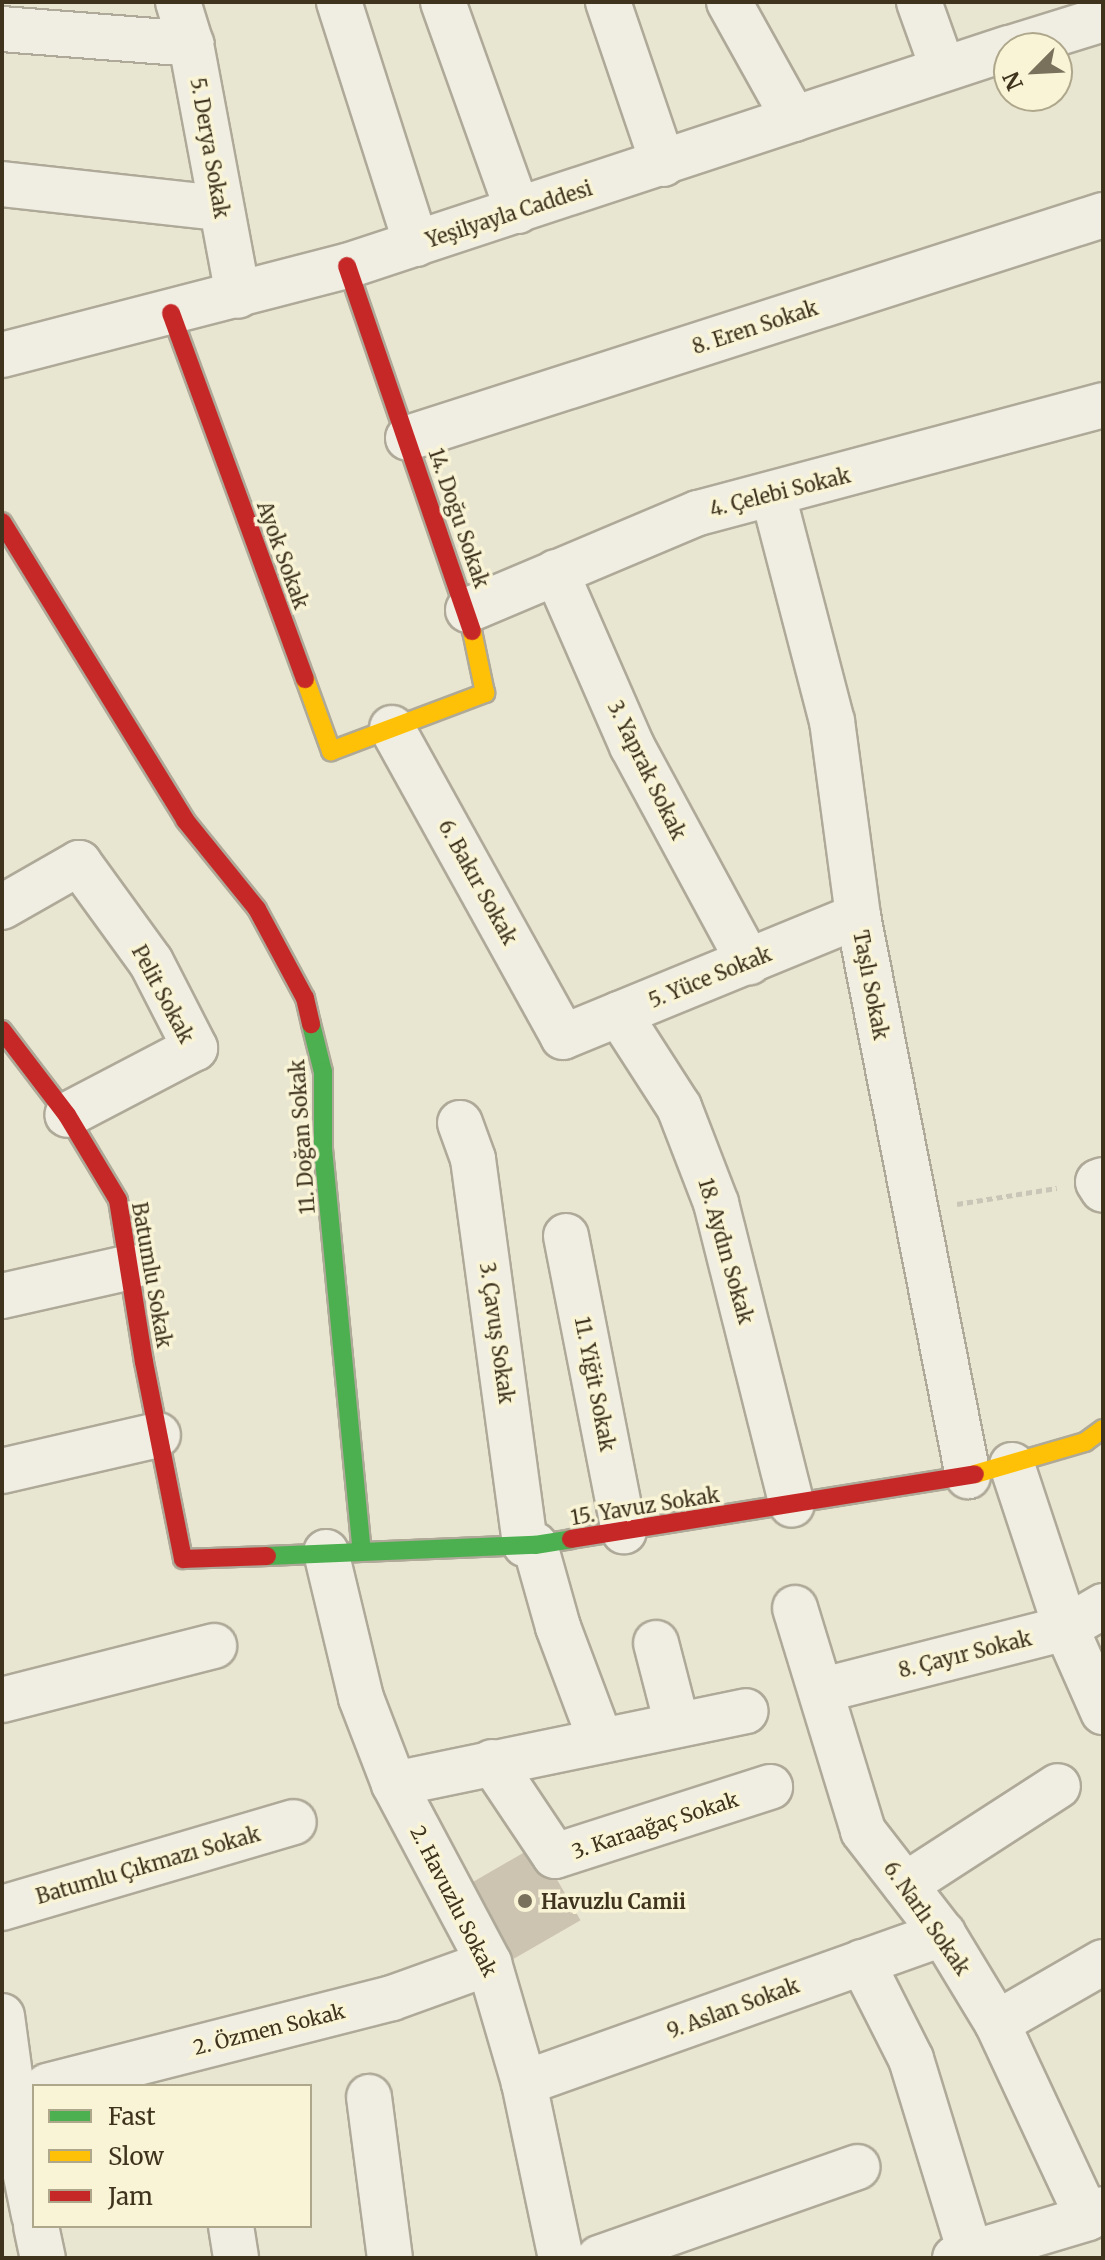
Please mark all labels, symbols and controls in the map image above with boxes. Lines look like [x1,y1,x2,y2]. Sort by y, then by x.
north arrow [993,32,1073,112]
text: N [997,67,1029,95]
street label: 5. Derya Sokak [186,76,234,220]
street label: Yeşilyayla Caddesi [423,176,595,252]
street label: 8. Eren Sokak [689,295,821,359]
street label: 14. Doğu Sokak [424,445,494,591]
street label: 4. Çelebi Sokak [707,463,853,521]
street label: Ayok Sokak [252,498,314,612]
street label: 3. Yaprak Sokak [603,697,691,843]
street label: 6. Bakır Sokak [434,815,522,949]
street label: Taşlı Sokak [849,928,893,1042]
street label: Pelit Sokak [127,941,199,1047]
street label: 5. Yüce Sokak [645,942,775,1012]
street label: 11. Doğan Sokak [285,1059,319,1215]
street label: 18. Aydın Sokak [694,1175,758,1327]
street label: Batumlu Sokak [127,1200,177,1350]
street label: 3. Çavuş Sokak [475,1261,519,1405]
street label: 11. Yiğit Sokak [570,1315,620,1453]
street label: 15. Yavuz Sokak [569,1482,721,1530]
street label: 8. Çayır Sokak [896,1626,1034,1682]
street label: 3. Karaağaç Sokak [569,1787,741,1863]
street label: Batumlu Çıkmazı Sokak [33,1821,263,1909]
street label: 2. Havuzlu Sokak [406,1822,502,1980]
street label: 6. Narlı Sokak [879,1857,975,1979]
place label: Havuzlu Camii [541,1889,686,1913]
marker: Havuzlu Camii [516,1892,534,1910]
street label: 9. Aslan Sokak [664,1973,802,2043]
street label: 2. Özmen Sokak [191,1999,347,2059]
legend [32,2084,312,2228]
text: Fast [108,2101,156,2132]
text: Slow [108,2141,164,2172]
text: Jam [108,2181,153,2212]

